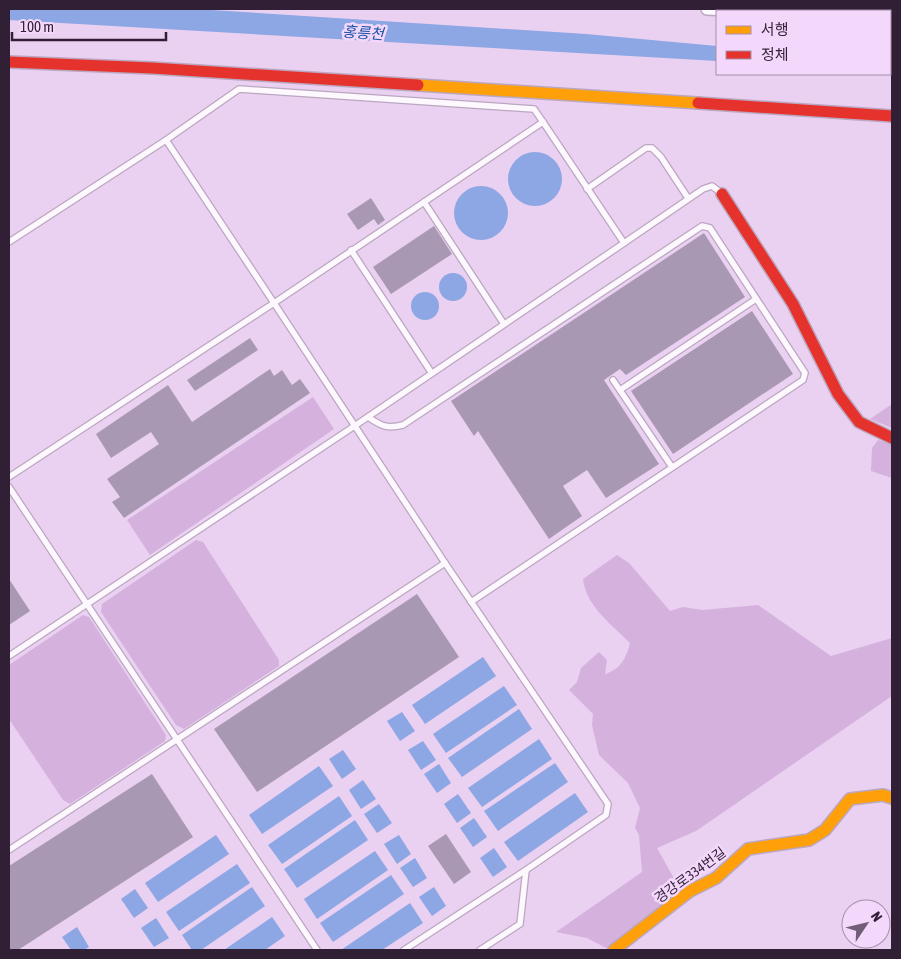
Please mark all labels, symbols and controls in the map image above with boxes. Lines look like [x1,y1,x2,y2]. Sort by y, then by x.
scale bar [12,10,166,42]
legend [716,10,891,75]
text: 100 m [20,18,54,35]
text: 서행 [761,21,789,38]
water label: 홍릉천 [342,23,386,43]
text: 정체 [761,46,789,63]
street label: 경강로334번길 [651,844,729,906]
north arrow [841,899,891,949]
text: N [868,909,886,925]

